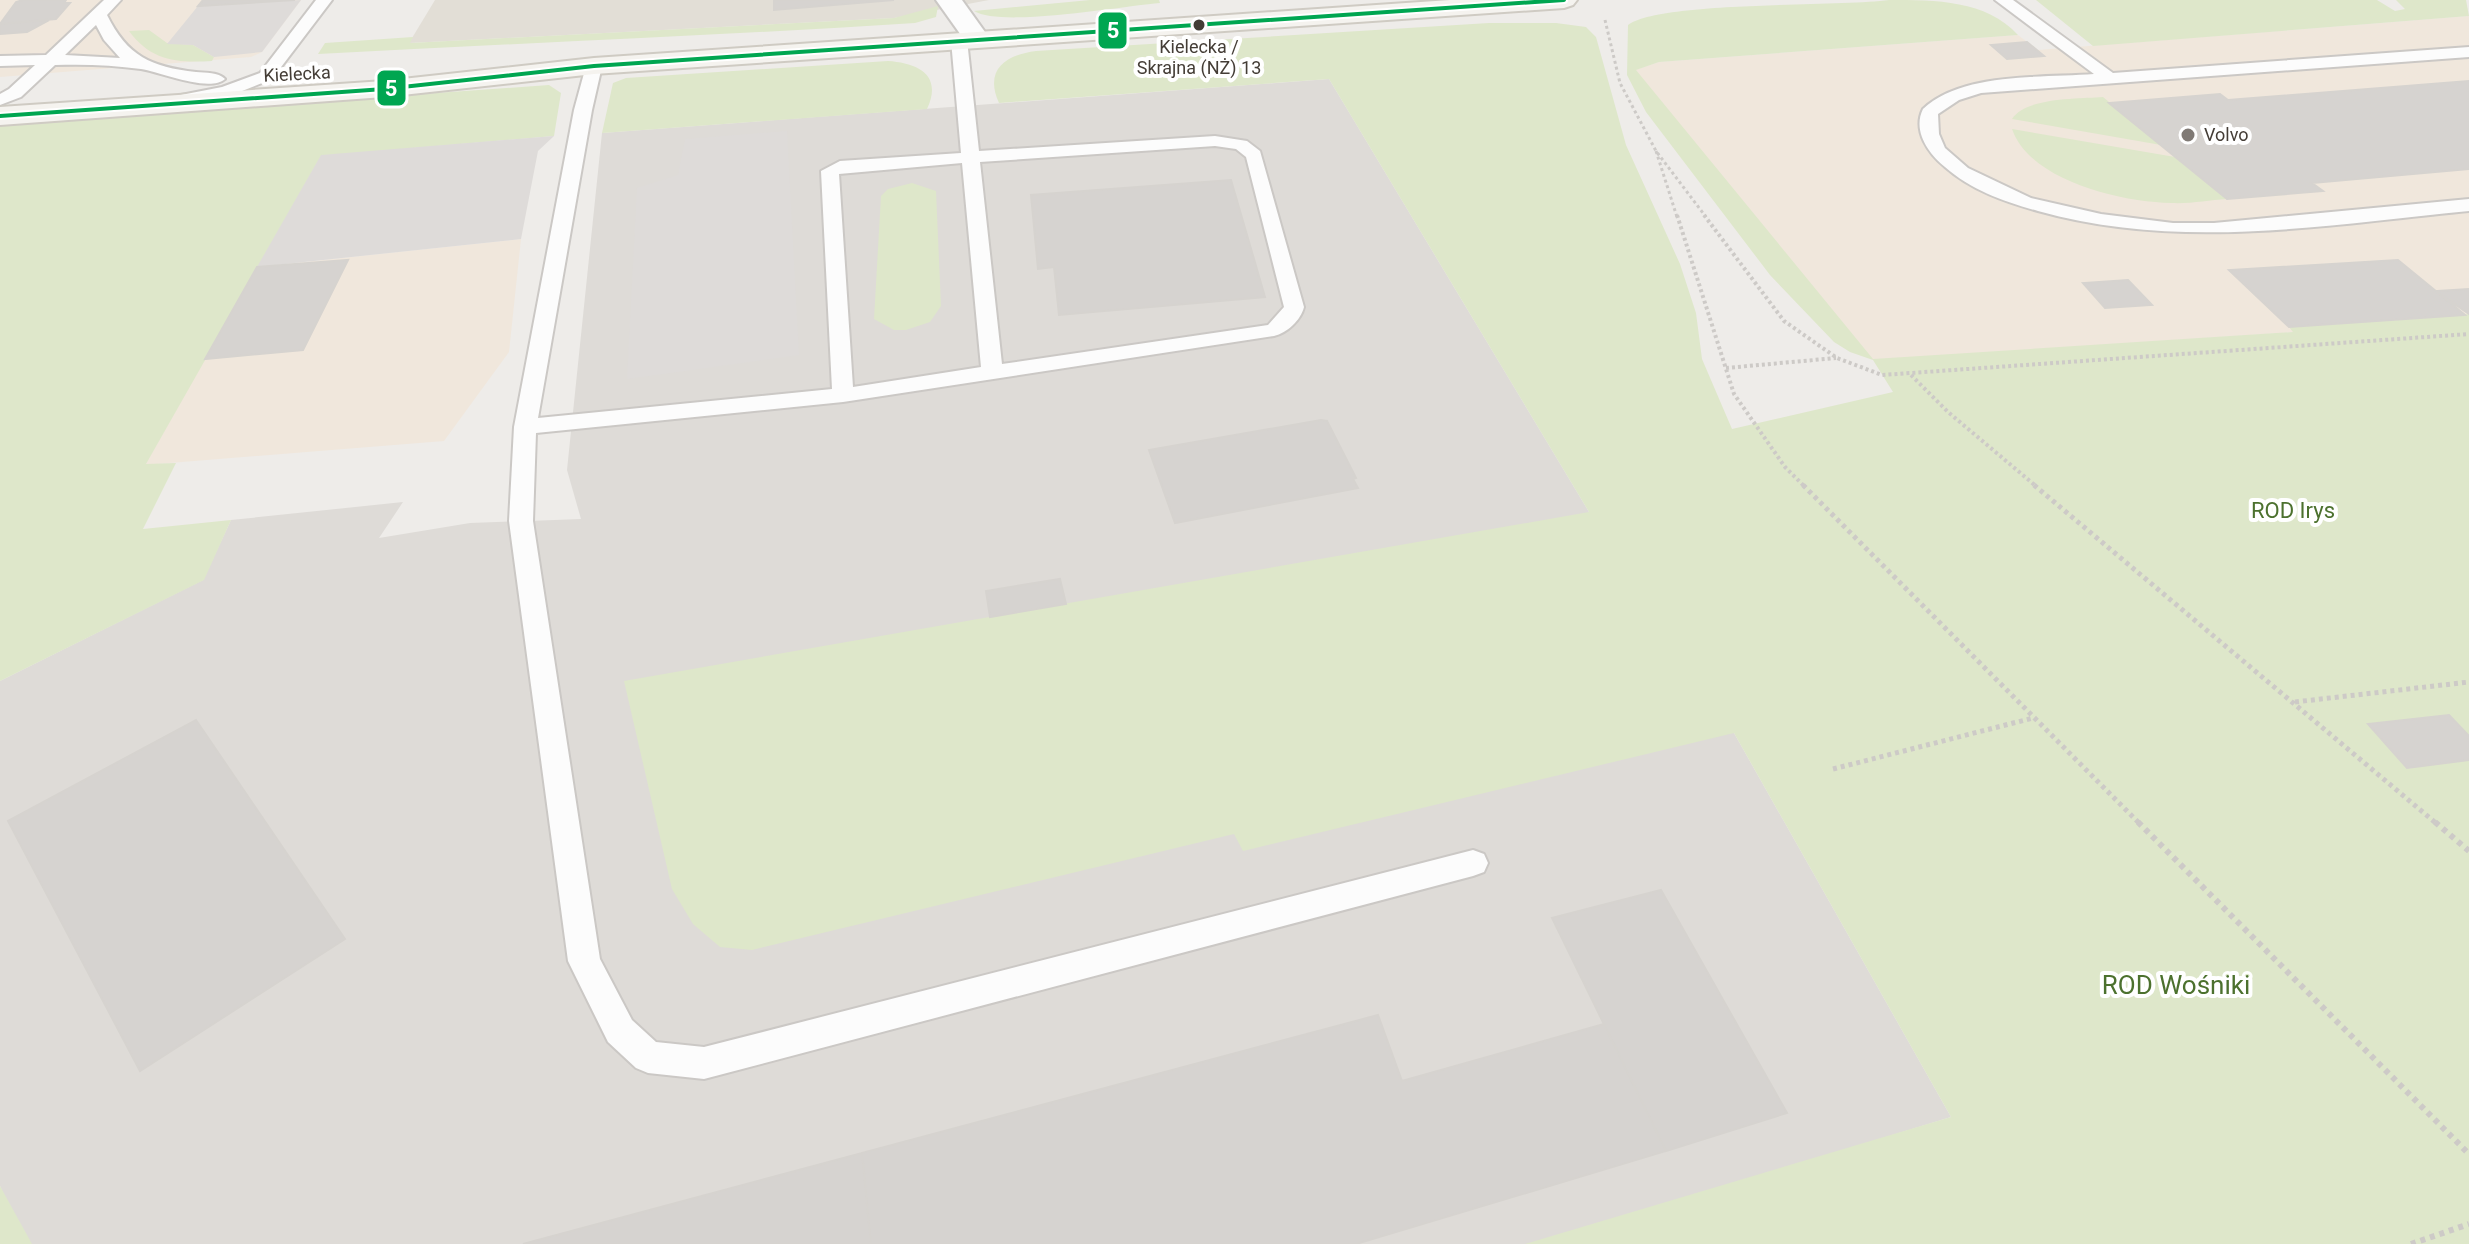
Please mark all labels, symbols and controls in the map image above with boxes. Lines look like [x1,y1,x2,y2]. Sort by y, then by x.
line badge: 5 [1097,11,1128,50]
marker: Kielecka / Skrajna (NŻ) 13 [1191,17,1207,33]
text: 5 [1107,18,1119,43]
place label: Kielecka / Skrajna (NŻ) 13 [1137,36,1261,79]
street label: Kielecka [263,61,331,86]
line badge: 5 [376,69,407,107]
text: 5 [385,76,397,101]
place label: Volvo [2204,124,2249,145]
marker: Volvo [2179,126,2197,144]
park label: ROD Irys [2251,498,2335,523]
park label: ROD Wośniki [2102,970,2250,1000]

